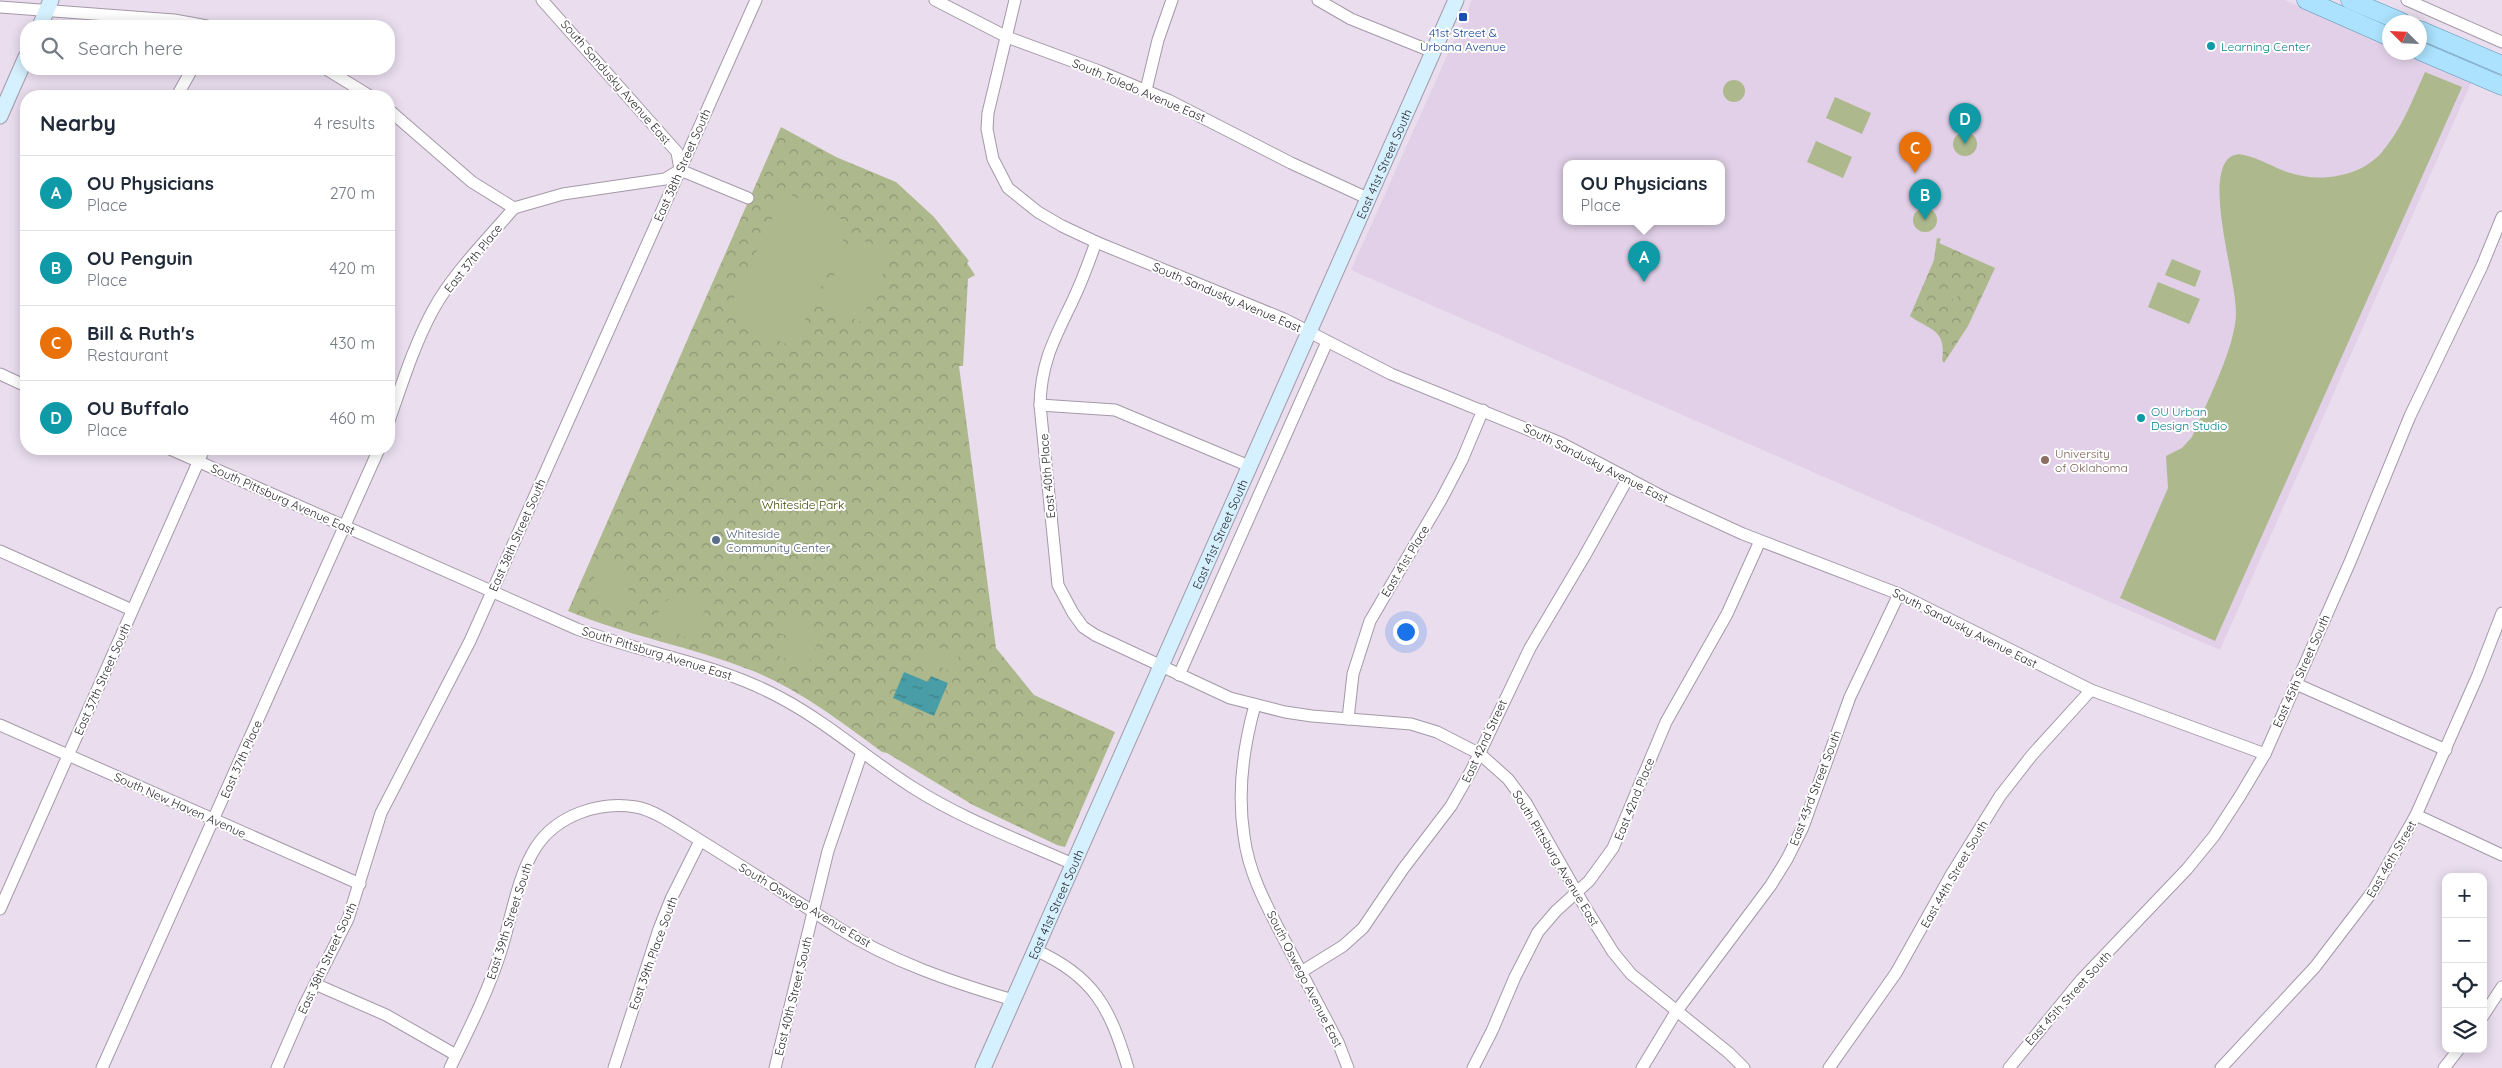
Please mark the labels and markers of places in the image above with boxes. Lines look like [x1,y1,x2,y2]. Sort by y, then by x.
marker: 41st Street & Urbana Avenue [1457,11,1469,23]
place label: 41st Street & Urbana Avenue [1420,25,1506,54]
place label: Learning Center [2221,39,2311,54]
marker: Learning Center [2205,40,2217,52]
pin: D [1949,103,1981,144]
pin: C [1899,132,1931,173]
pin: B [1909,179,1941,220]
pin: A [1628,241,1660,282]
place label: OU Urban Design Studio [2151,404,2227,433]
marker: OU Urban Design Studio [2135,412,2147,424]
place label: University of Oklahoma [2055,446,2128,475]
marker: University of Oklahoma [2039,454,2051,466]
place label: Whiteside Community Center [726,526,831,555]
marker: Whiteside Community Center [710,534,722,546]

